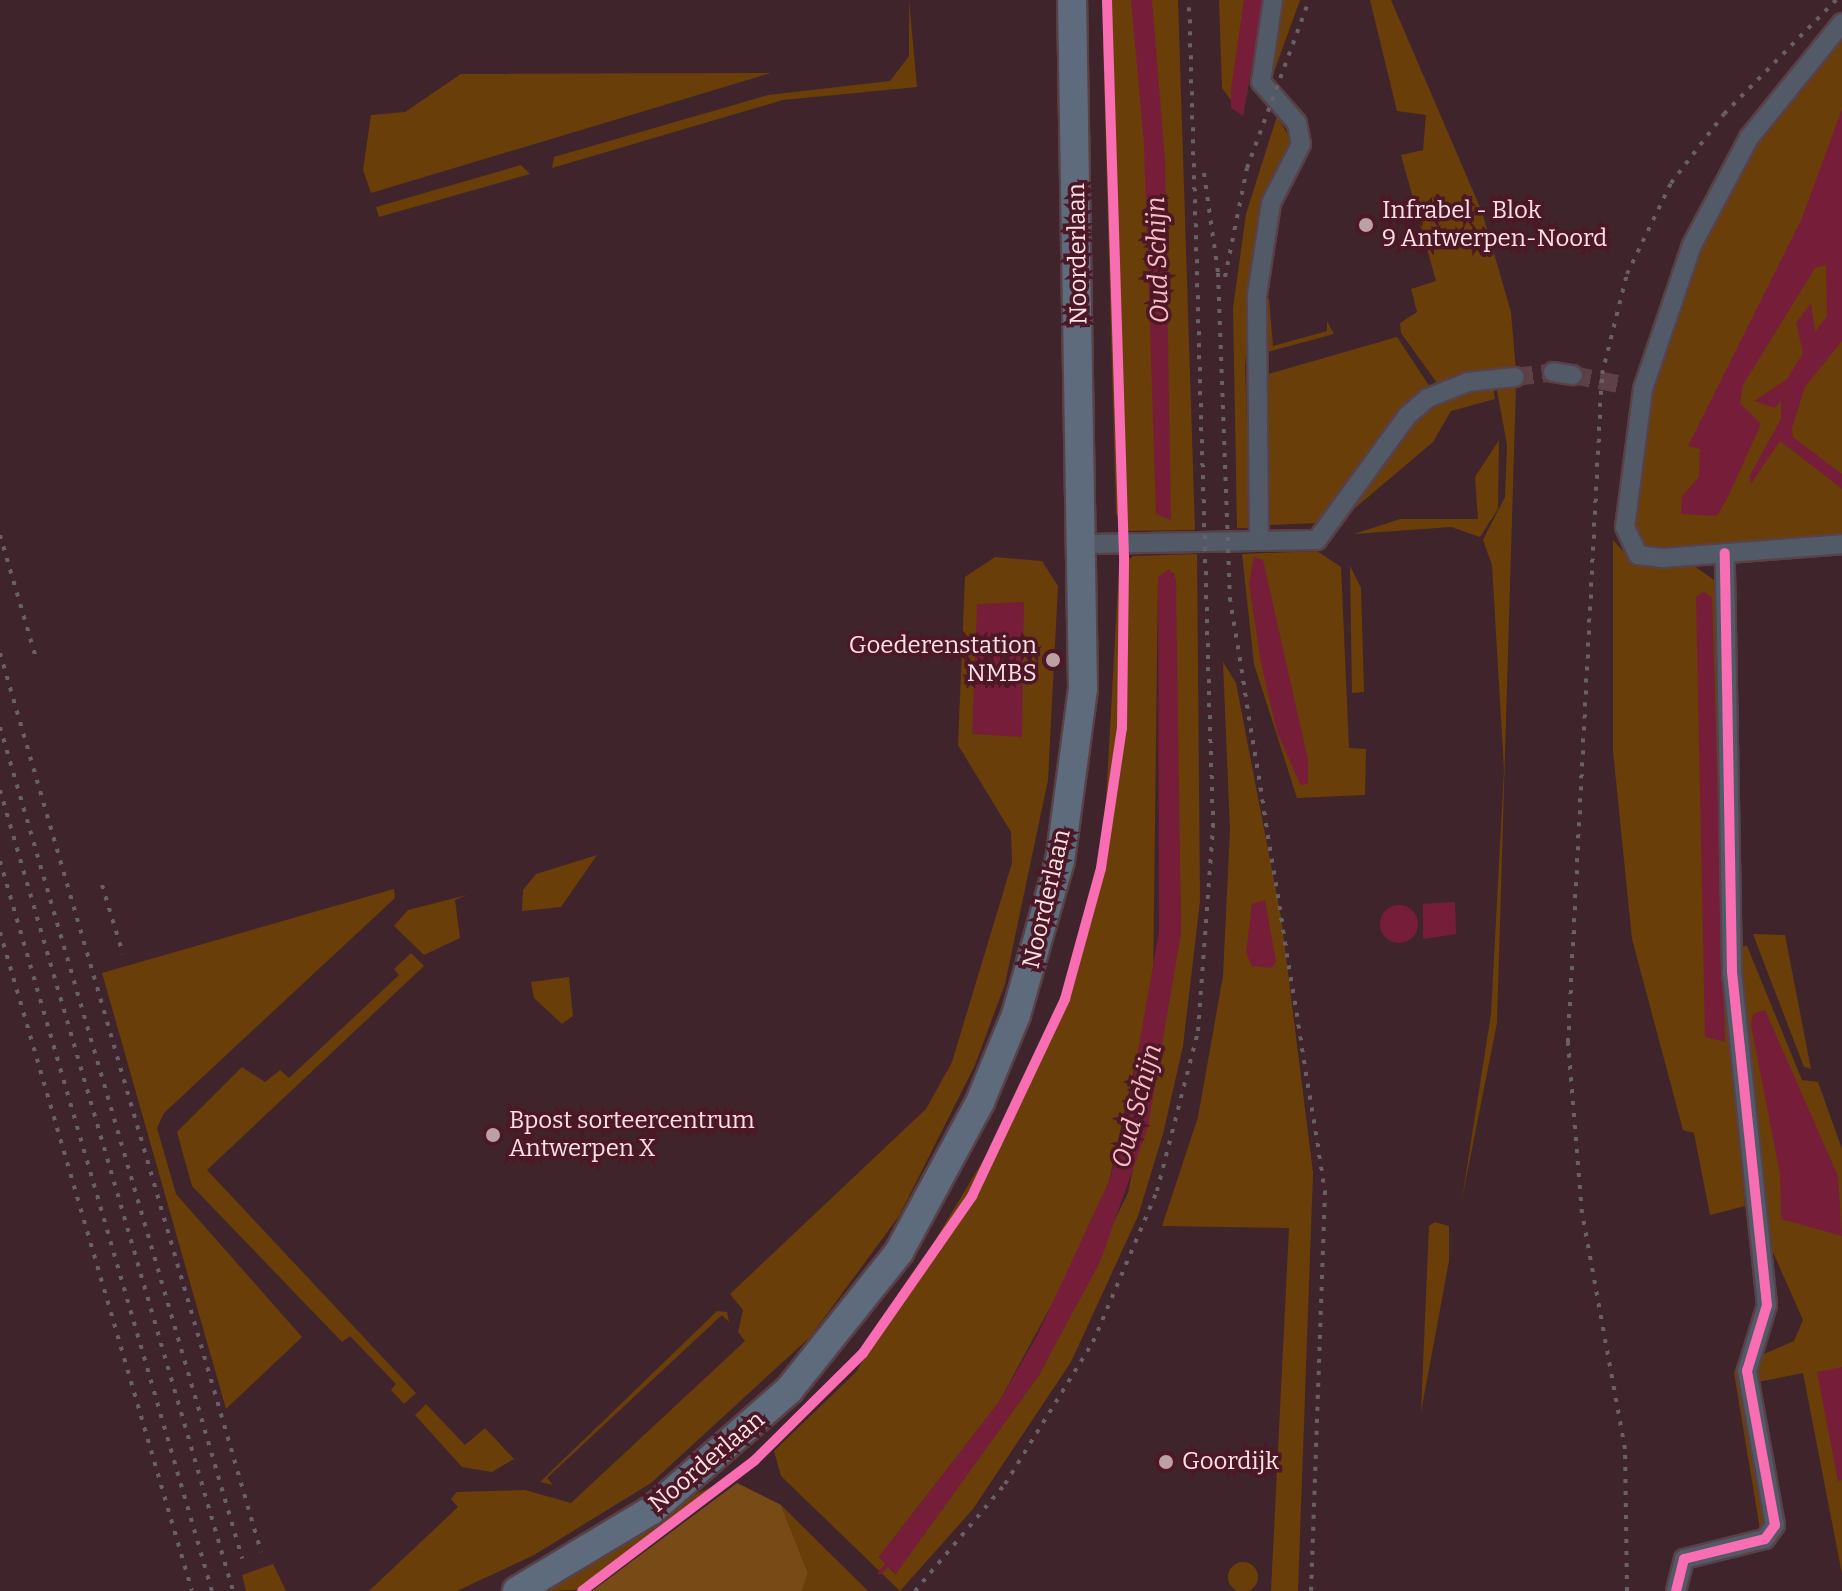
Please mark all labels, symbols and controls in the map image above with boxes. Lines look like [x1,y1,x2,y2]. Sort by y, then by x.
street label: Noorderlaan [1062,183,1094,325]
water label: Oud Schijn [1140,196,1176,324]
place label: Infrabel - Blok 9 Antwerpen-Noord [1382,197,1607,253]
marker: Infrabel - Blok 9 Antwerpen-Noord [1357,216,1375,234]
place label: Goederenstation NMBS [849,632,1037,688]
marker: Goederenstation NMBS [1044,651,1062,669]
street label: Noorderlaan [1017,827,1077,971]
water label: Oud Schijn [1106,1041,1168,1171]
place label: Bpost sorteercentrum Antwerpen X [509,1107,755,1163]
marker: Bpost sorteercentrum Antwerpen X [484,1126,502,1144]
street label: Noorderlaan [643,1405,771,1519]
place label: Goordijk [1182,1448,1279,1476]
marker: Goordijk [1157,1453,1175,1471]

